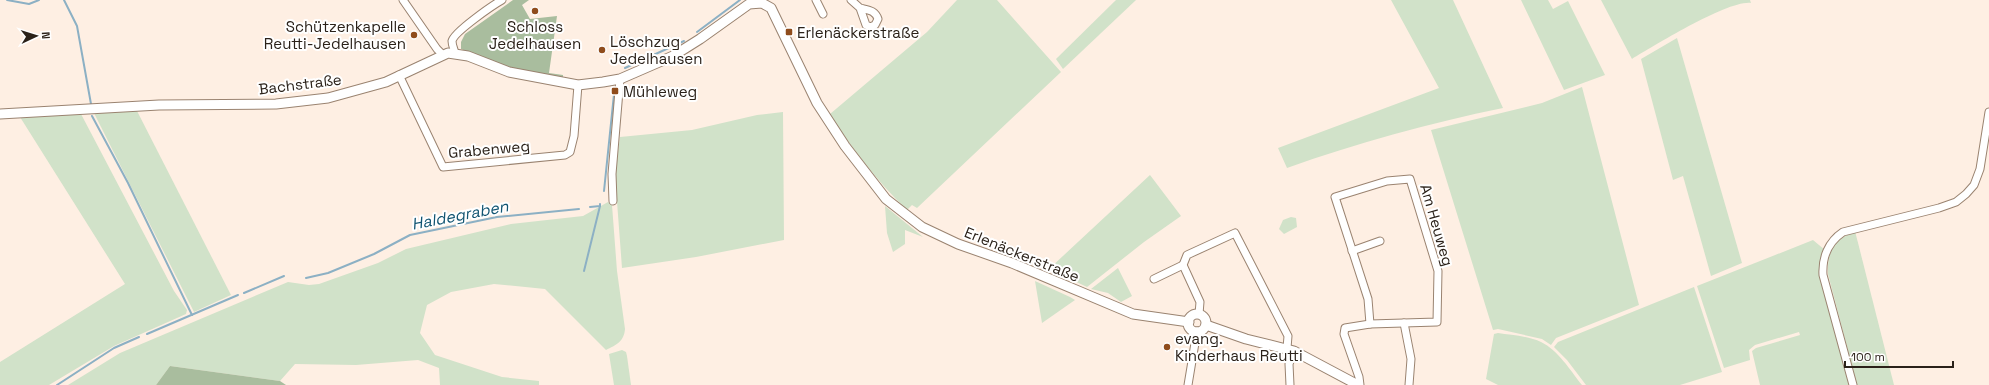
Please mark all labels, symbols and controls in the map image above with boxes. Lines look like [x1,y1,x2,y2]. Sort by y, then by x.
marker: Schloss Jedelhausen [530,6,540,16]
north arrow [16,16,56,56]
place label: Schützenkapelle Reutti-Jedelhausen [264,17,406,53]
place label: Schloss Jedelhausen [489,17,581,53]
place label: Erlenäckerstraße [797,23,919,42]
marker: Erlenäckerstraße [784,27,794,37]
marker: Schützenkapelle Reutti-Jedelhausen [409,30,419,40]
text: N [39,31,53,39]
place label: Löschzug Jedelhausen [610,32,702,68]
marker: Löschzug Jedelhausen [597,45,607,55]
street label: Bachstraße [257,69,343,99]
place label: Mühleweg [623,82,697,101]
marker: Mühleweg [610,86,620,96]
street label: Grabenweg [447,136,531,162]
street label: Am Heuweg [1416,182,1458,268]
water label: Haldegraben [410,195,511,235]
street label: Erlenäckerstraße [962,222,1082,286]
place label: evang. Kinderhaus Reutti [1175,329,1303,365]
marker: evang. Kinderhaus Reutti [1162,342,1172,352]
scale bar [1845,343,1953,369]
text: 100 m [1851,349,1885,365]

